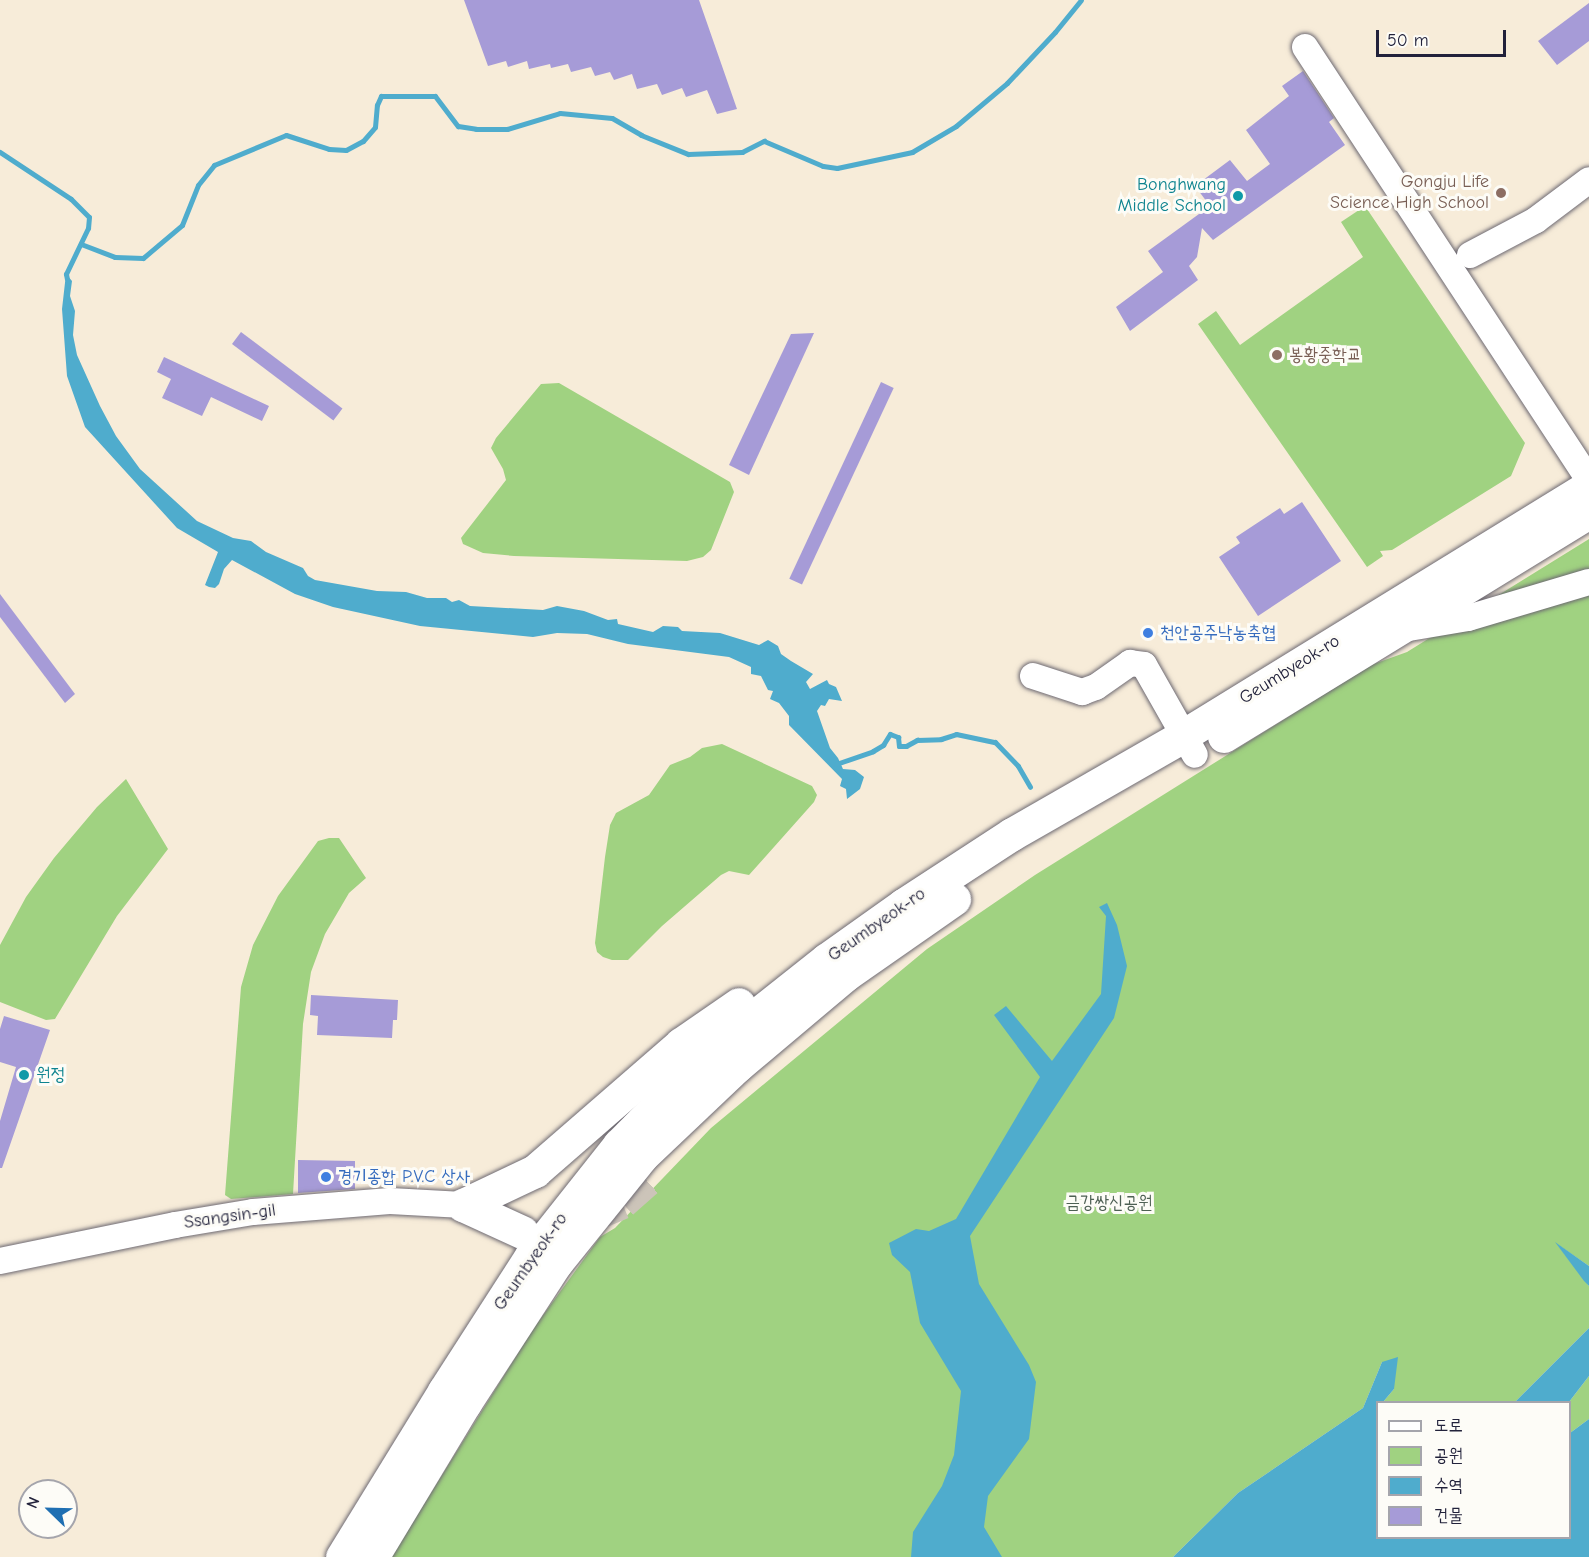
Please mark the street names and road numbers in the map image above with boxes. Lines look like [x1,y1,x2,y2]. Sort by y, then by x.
street label: Geumbyeok-ro [1236,631,1344,709]
street label: Geumbyeok-ro [824,883,930,967]
street label: Ssangsin-gil [183,1200,277,1234]
street label: Geumbyeok-ro [489,1209,573,1315]

